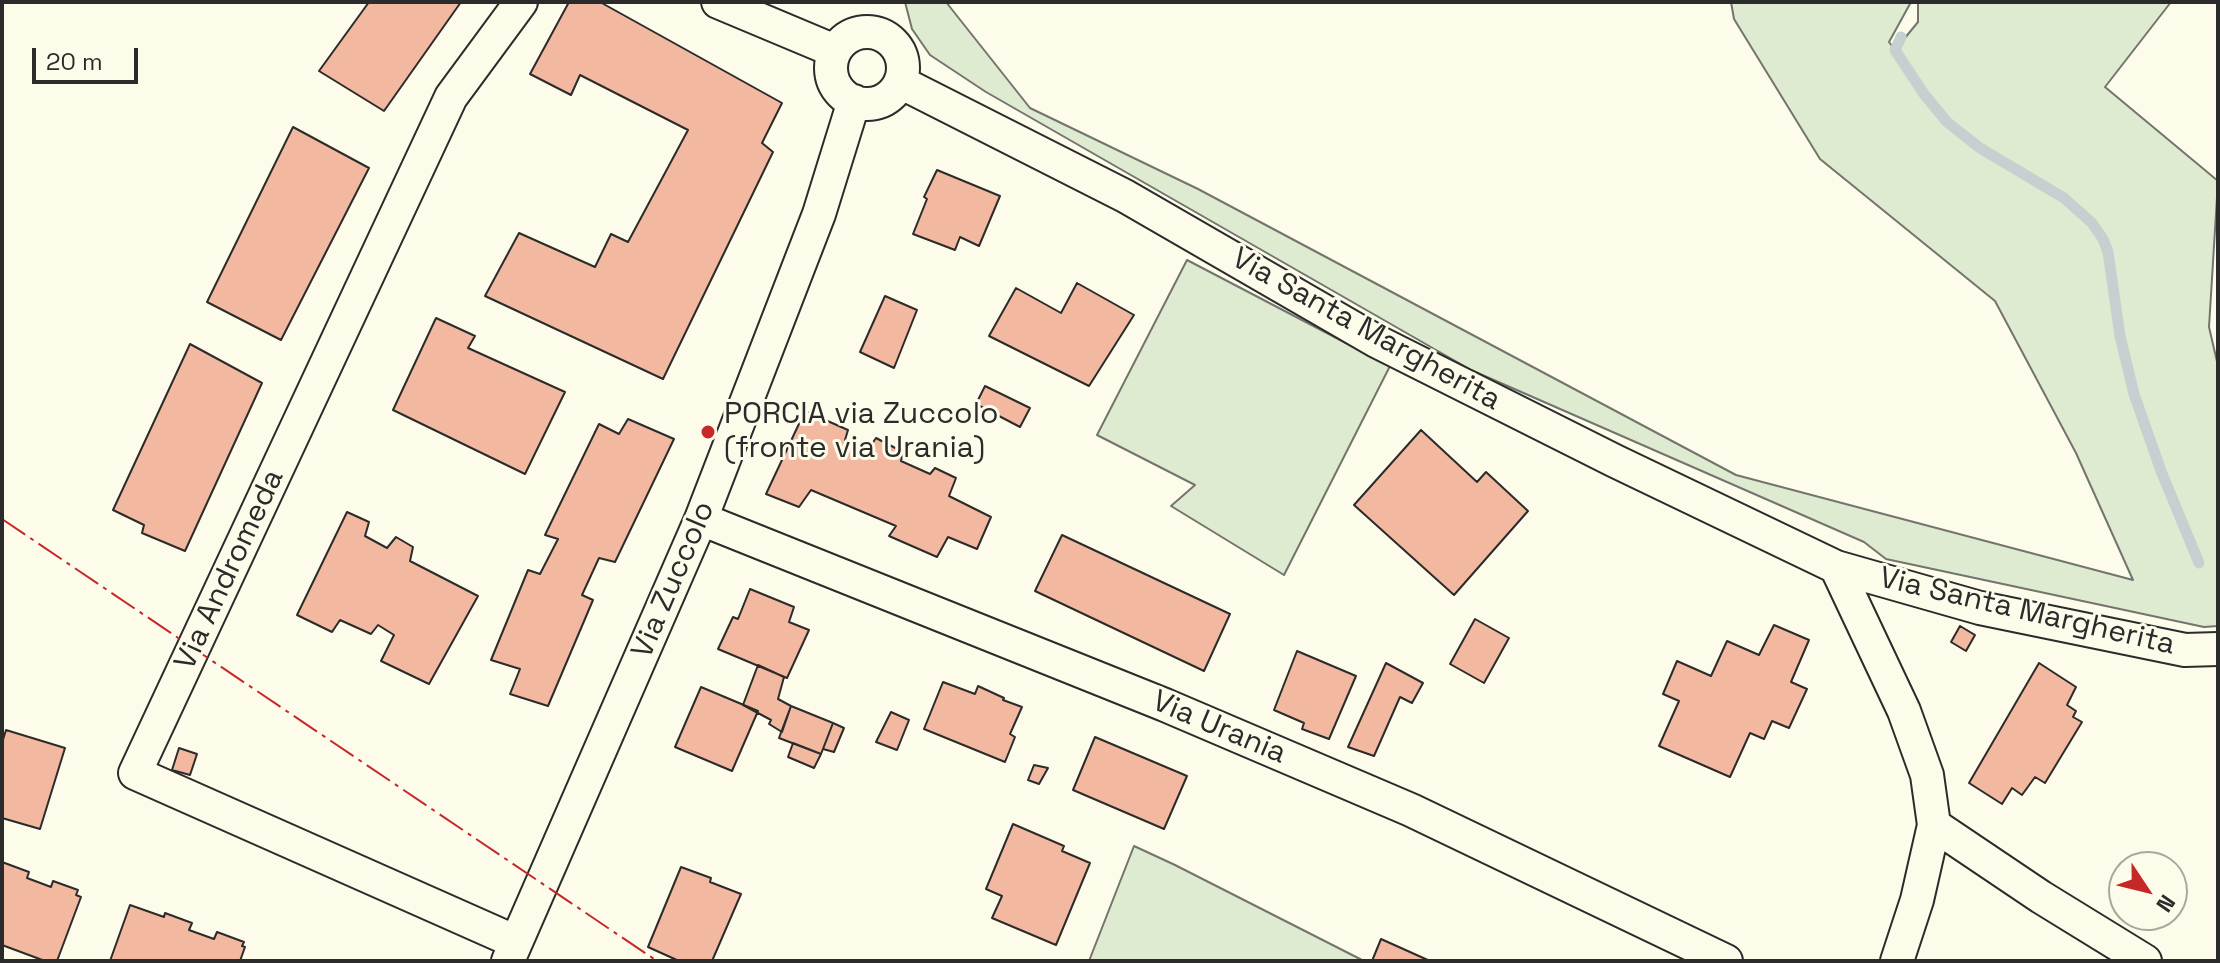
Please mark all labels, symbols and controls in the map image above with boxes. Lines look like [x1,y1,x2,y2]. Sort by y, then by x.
scale bar [36,32,142,82]
text: 20 m [46,46,103,77]
street label: Via Santa Margherita [1225,241,1507,419]
place label: PORCIA via Zuccolo (fronte via Urania) [724,397,999,468]
marker: PORCIA via Zuccolo (fronte via Urania) [699,423,717,441]
street label: Via Andromeda [168,464,292,676]
street label: Via Zuccolo [625,496,723,664]
street label: Via Santa Margherita [1876,560,2178,664]
street label: Via Urania [1147,684,1291,772]
north arrow [2108,851,2188,931]
text: N [2150,890,2182,918]

